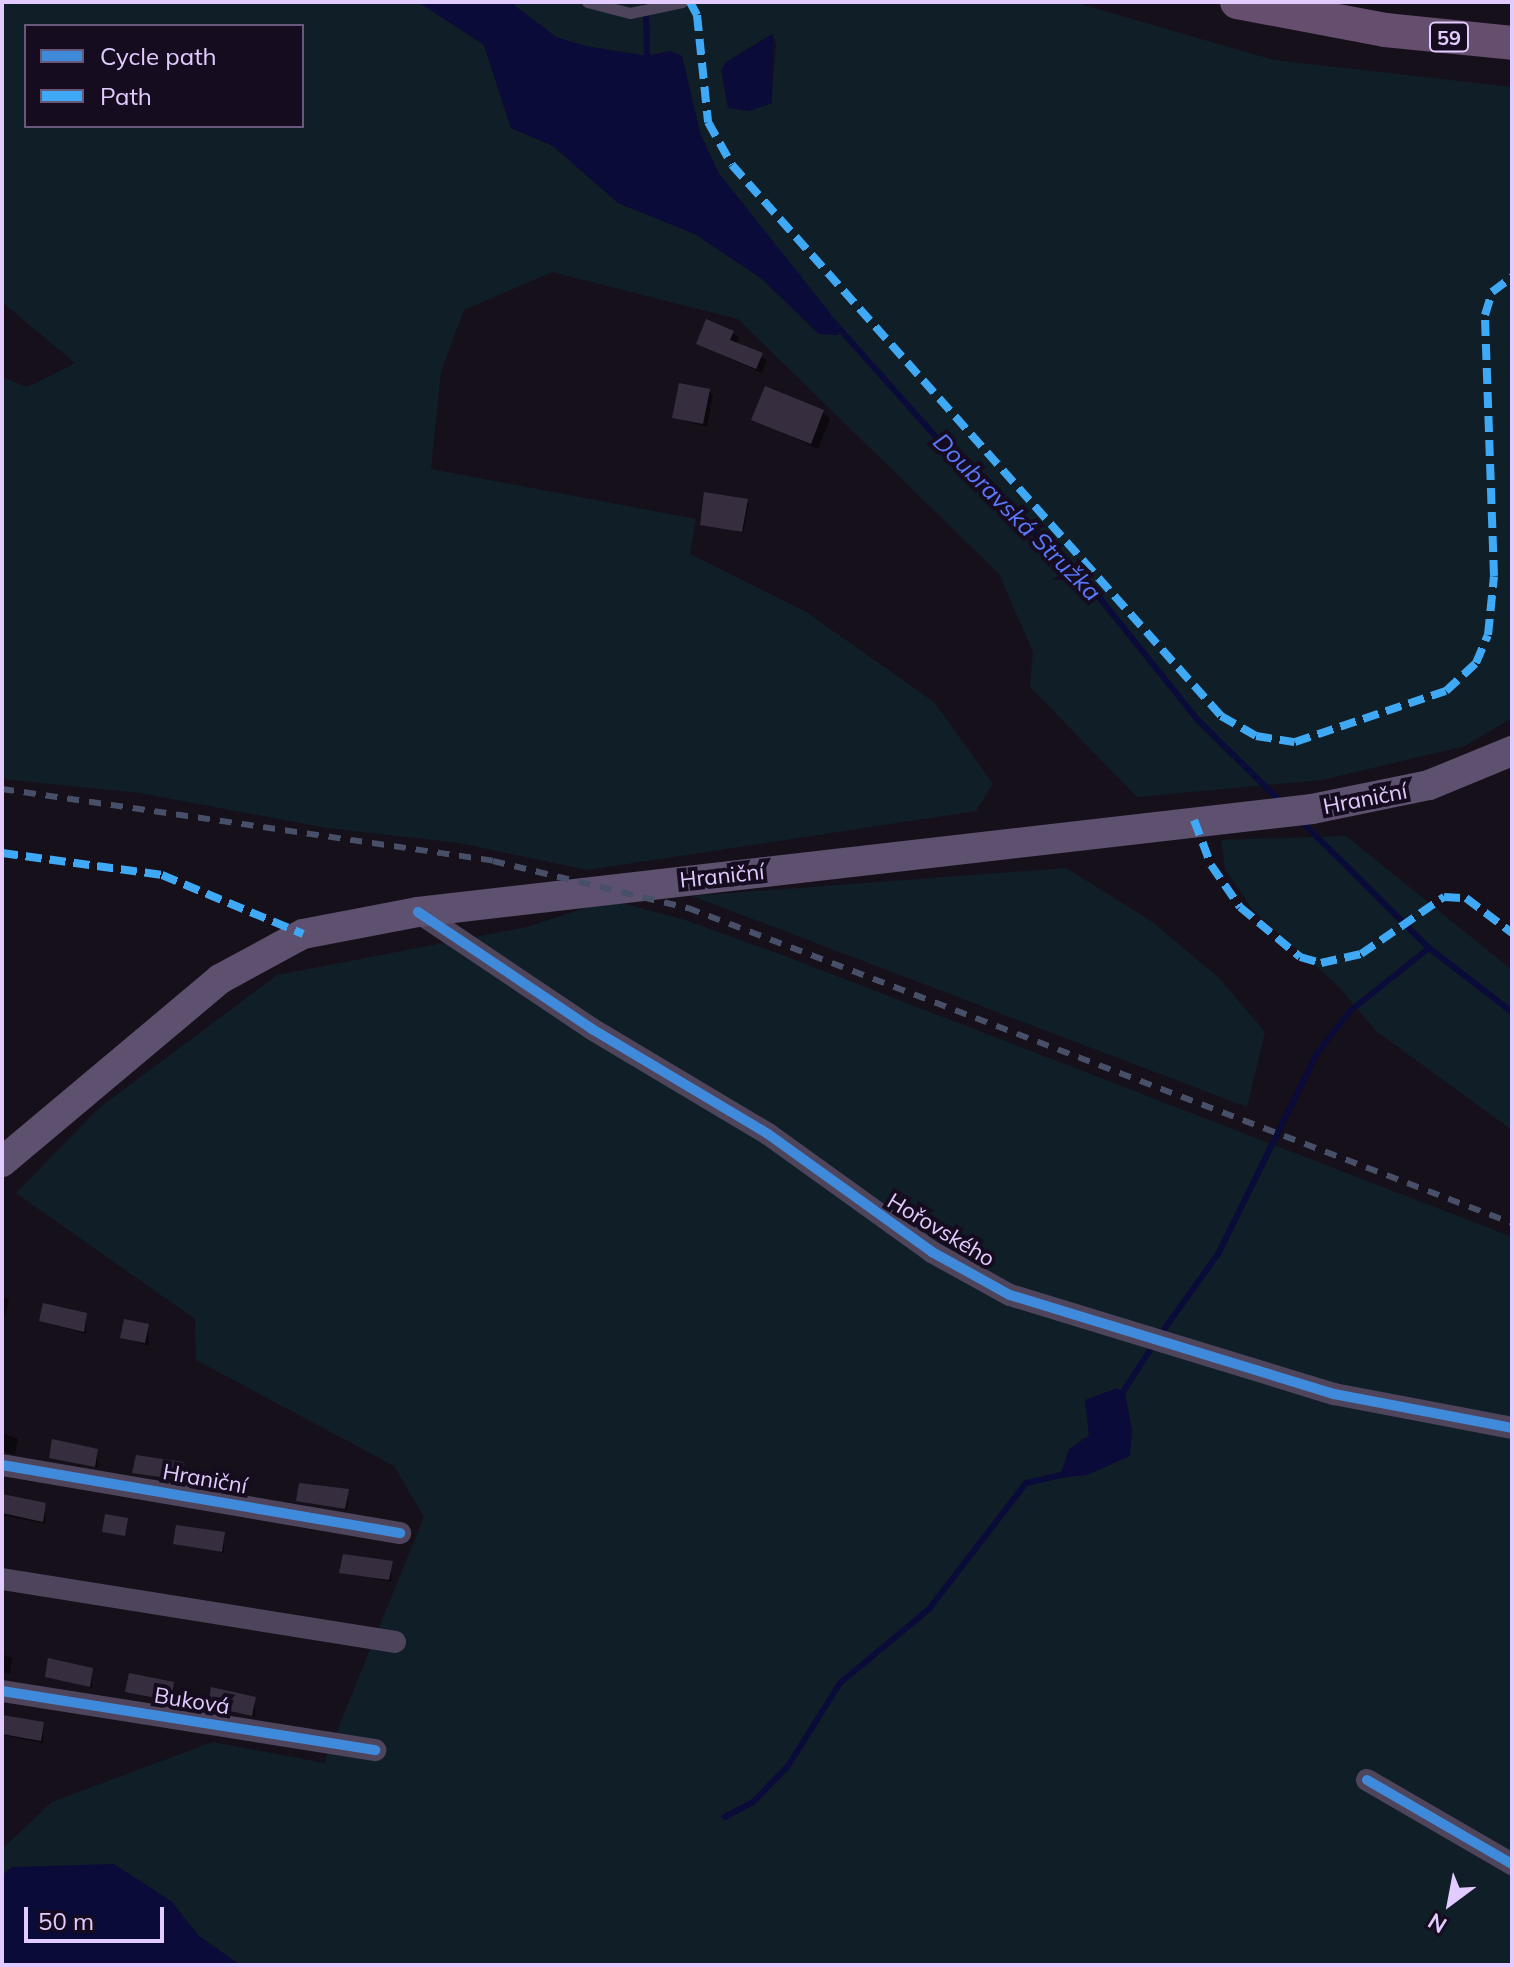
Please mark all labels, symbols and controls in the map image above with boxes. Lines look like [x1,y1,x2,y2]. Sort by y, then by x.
road number: 59 [1429,21,1469,53]
legend [24,24,304,128]
text: Cycle path [100,41,217,71]
text: Path [100,81,152,111]
water label: Doubravská Stružka [927,427,1107,607]
street label: Hraniční [1321,778,1409,820]
street label: Hraniční [678,858,766,894]
street label: Hořovského [883,1188,999,1272]
street label: Hraniční [161,1459,249,1499]
street label: Buková [152,1682,232,1720]
north arrow [1410,1863,1490,1943]
scale bar [28,1891,168,1941]
text: 50 m [38,1906,94,1936]
text: N [1423,1907,1452,1940]

